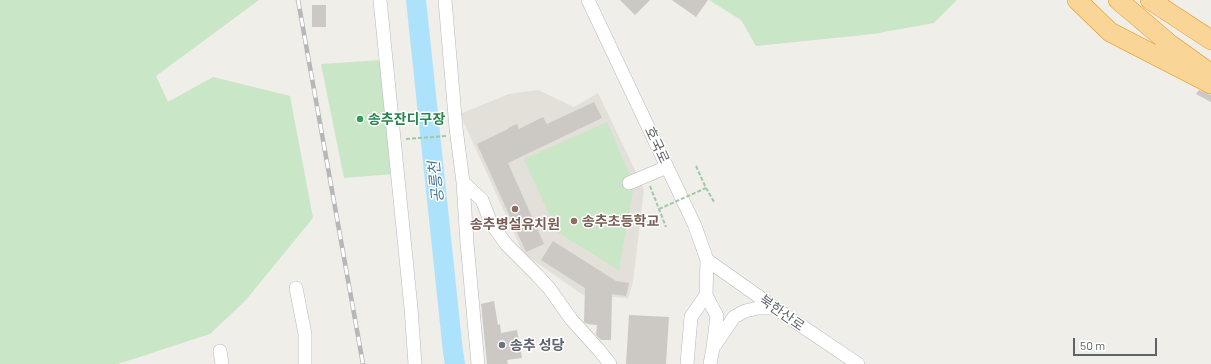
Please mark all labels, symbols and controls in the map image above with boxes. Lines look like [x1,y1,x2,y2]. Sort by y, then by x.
place label: 송추잔디구장 [368,111,445,127]
marker: 송추잔디구장 [355,114,365,124]
street label: 호국로 [641,124,673,166]
water label: 공릉천 [425,160,447,204]
marker: 송추병설유치원 [510,204,520,214]
place label: 송추초등학교 [582,213,659,229]
place label: 송추병설유치원 [470,216,560,232]
marker: 송추초등학교 [569,216,579,226]
street label: 북한산로 [756,291,808,335]
scale bar [1075,330,1159,356]
place label: 송추 성당 [510,337,564,353]
text: 50 m [1080,338,1105,352]
marker: 송추 성당 [497,340,507,350]

